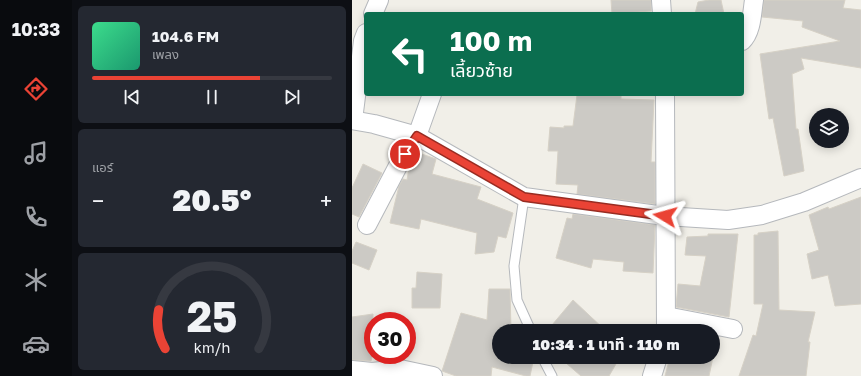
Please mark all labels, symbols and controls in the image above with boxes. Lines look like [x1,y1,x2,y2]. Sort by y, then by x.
text: 10:33 [12,18,60,40]
text: 100 m [450,24,532,57]
text: 104.6 FM [152,27,219,45]
icon: left [384,28,436,80]
text: เพลง [152,46,179,62]
text: เลี้ยวซ้าย [450,59,513,81]
icon: directions [22,75,50,103]
icon: previous [121,86,143,108]
icon: pause [201,86,223,108]
icon: next [281,86,303,108]
map controls [809,108,849,148]
button: layers [809,108,849,148]
pin [388,137,422,171]
icon: music [22,139,50,167]
icon: arrive [394,143,416,165]
text: แอร์ [92,159,113,175]
text: 20.5° [173,182,251,218]
text: − [92,187,104,214]
text: + [320,187,332,214]
position arrow [644,195,686,237]
icon: phone [22,203,50,231]
icon: climate [22,266,50,294]
text: 25 [187,291,237,341]
speed limit sign: 30 [364,312,416,364]
icon: car [22,330,50,358]
text: 10:34 · 1 นาที · 110 m [532,335,680,353]
text: km/h [194,339,230,356]

